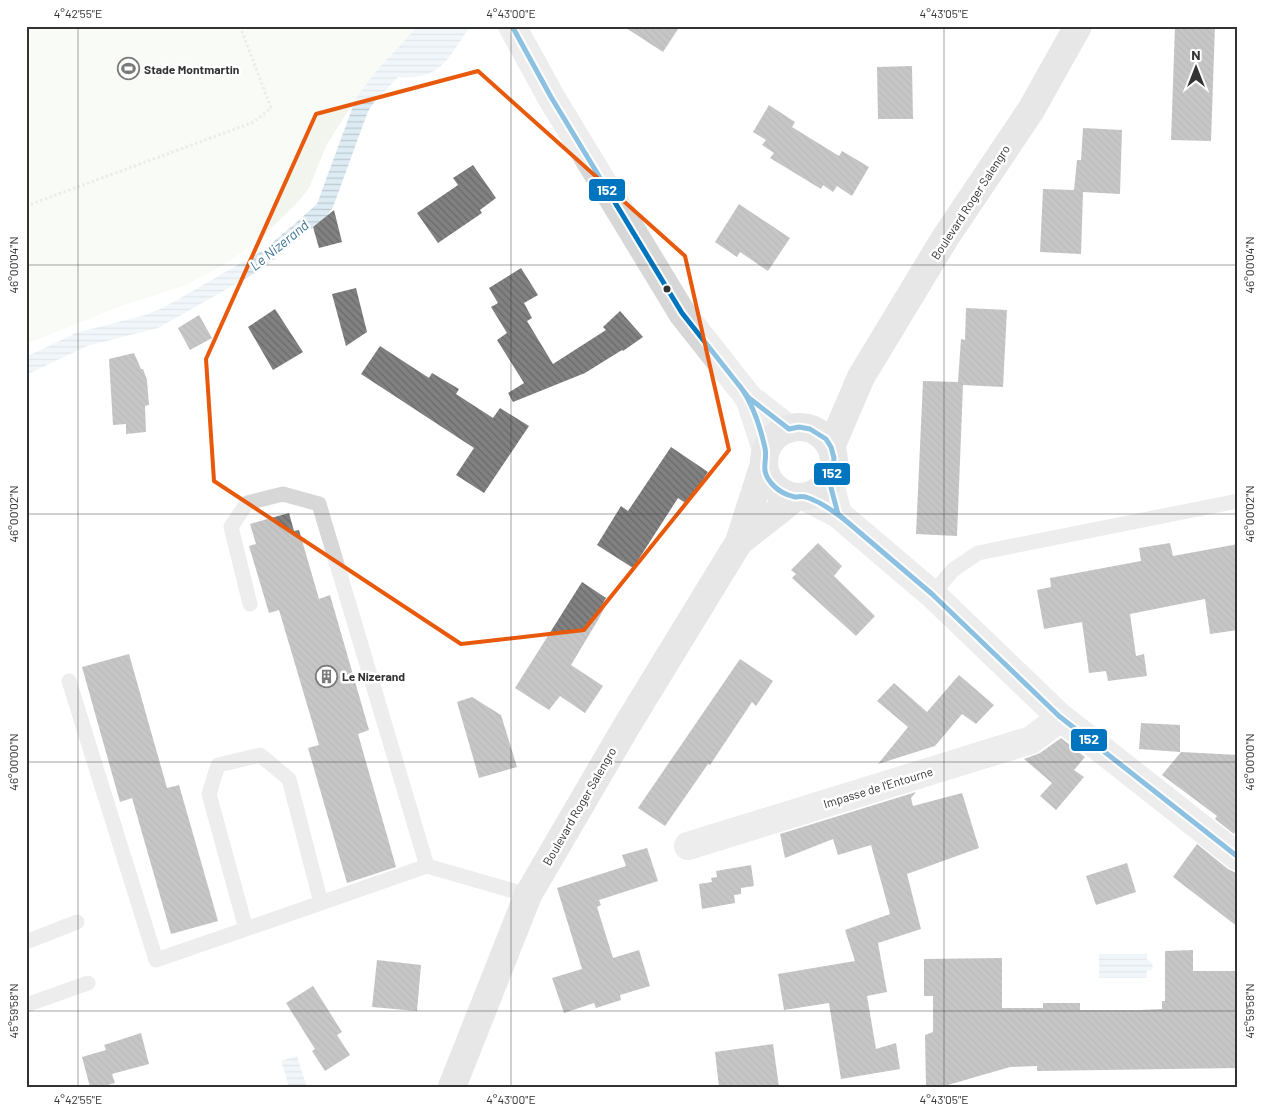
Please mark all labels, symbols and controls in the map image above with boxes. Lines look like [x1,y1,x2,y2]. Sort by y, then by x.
text: 4°42'55"E [54,6,102,20]
text: 4°43'00"E [486,6,536,20]
text: 4°43'05"E [920,6,968,20]
north arrow [1172,42,1222,92]
text: N [1191,46,1201,63]
sports icon: Stade Montmartin [116,57,140,81]
place label: Stade Montmartin [144,62,239,76]
street label: Boulevard Roger Salengro [928,142,1012,262]
line badge: 152 [588,178,626,202]
text: 152 [597,181,617,198]
water label: Le Nizerand [246,216,312,274]
text: 46°00'04"N [6,237,20,294]
text: 46°00'04"N [1242,237,1256,294]
unlabelled marker [662,284,672,294]
line badge: 152 [813,462,851,486]
text: 152 [822,464,842,481]
text: 46°00'02"N [6,486,20,543]
text: 46°00'02"N [1242,486,1256,543]
building icon: Le Nizerand [314,664,338,688]
place label: Le Nizerand [342,669,405,683]
line badge: 152 [1070,728,1108,752]
text: 152 [1079,730,1099,747]
text: 46°00'00"N [6,733,20,791]
text: 46°00'00"N [1242,733,1256,791]
street label: Boulevard Roger Salengro [539,745,619,867]
street label: Impasse de l'Entourne [822,764,934,810]
text: 45°59'58"N [6,983,20,1039]
text: 45°59'58"N [1242,983,1256,1039]
text: 4°42'55"E [54,1092,102,1106]
text: 4°43'00"E [486,1092,536,1106]
text: 4°43'05"E [920,1092,968,1106]

